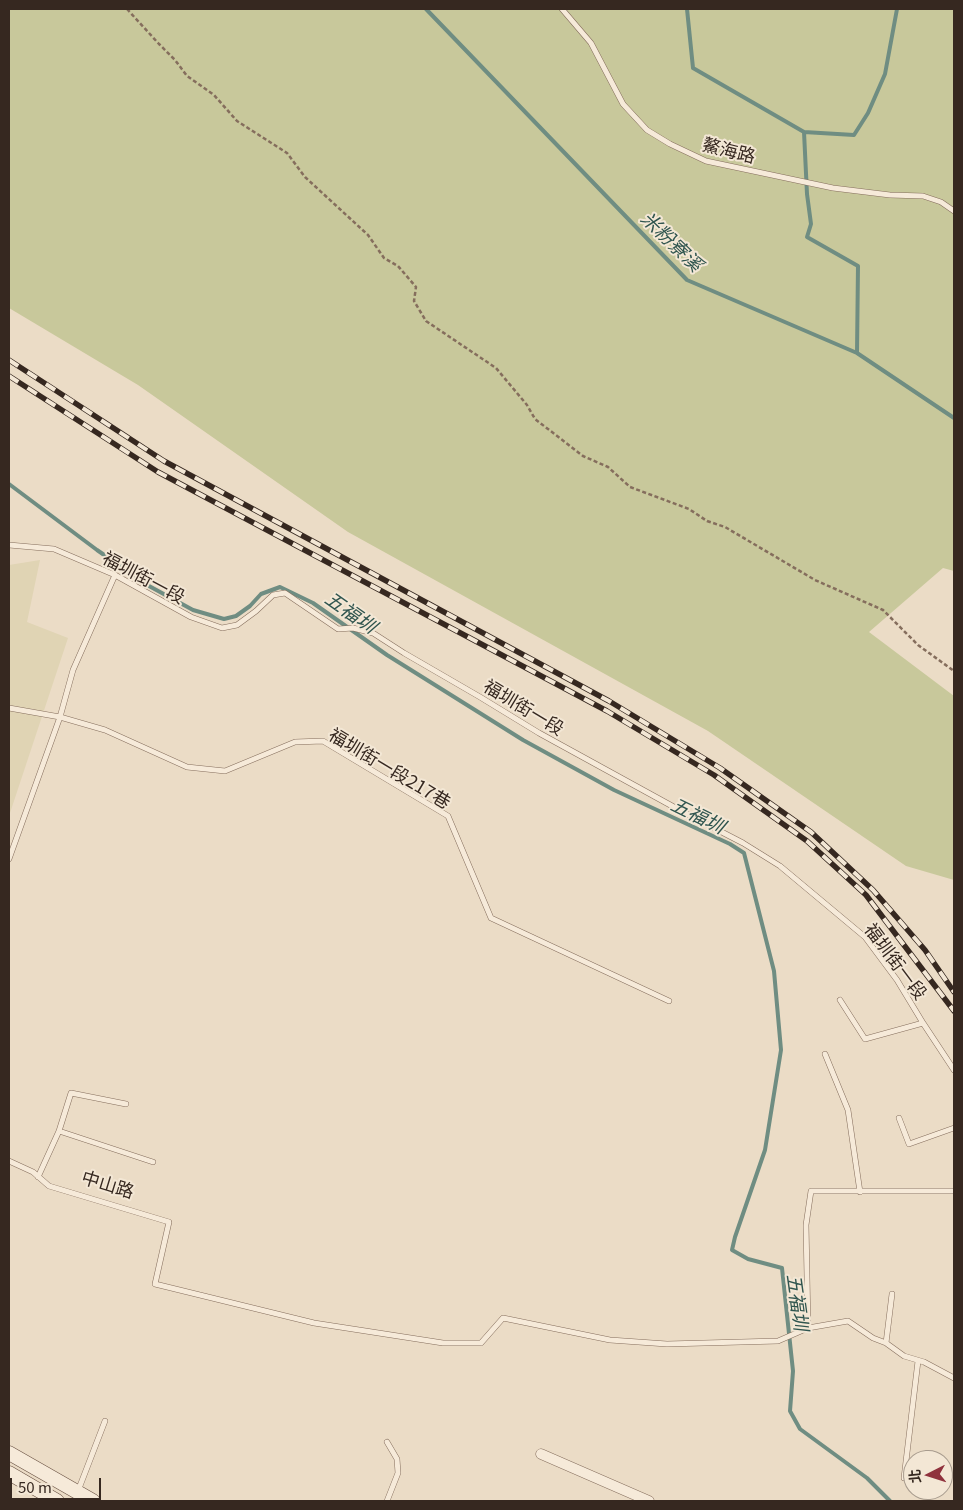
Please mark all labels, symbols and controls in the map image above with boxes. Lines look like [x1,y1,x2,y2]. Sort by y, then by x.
street label: 鰲海路 [700,133,758,167]
water label: 米粉寮溪 [637,206,707,276]
street label: 福圳街一段 [99,546,189,608]
water label: 五福圳 [321,586,381,638]
street label: 福圳街一段 [480,675,568,739]
street label: 福圳街一段217巷 [325,723,455,813]
water label: 五福圳 [667,792,729,838]
street label: 福圳街一段 [860,919,932,1003]
street label: 中山路 [79,1166,137,1202]
water label: 五福圳 [783,1272,813,1332]
north arrow [903,1450,953,1500]
scale bar [12,1468,104,1500]
text: 北 [903,1468,925,1484]
text: 50 m [18,1476,52,1497]

